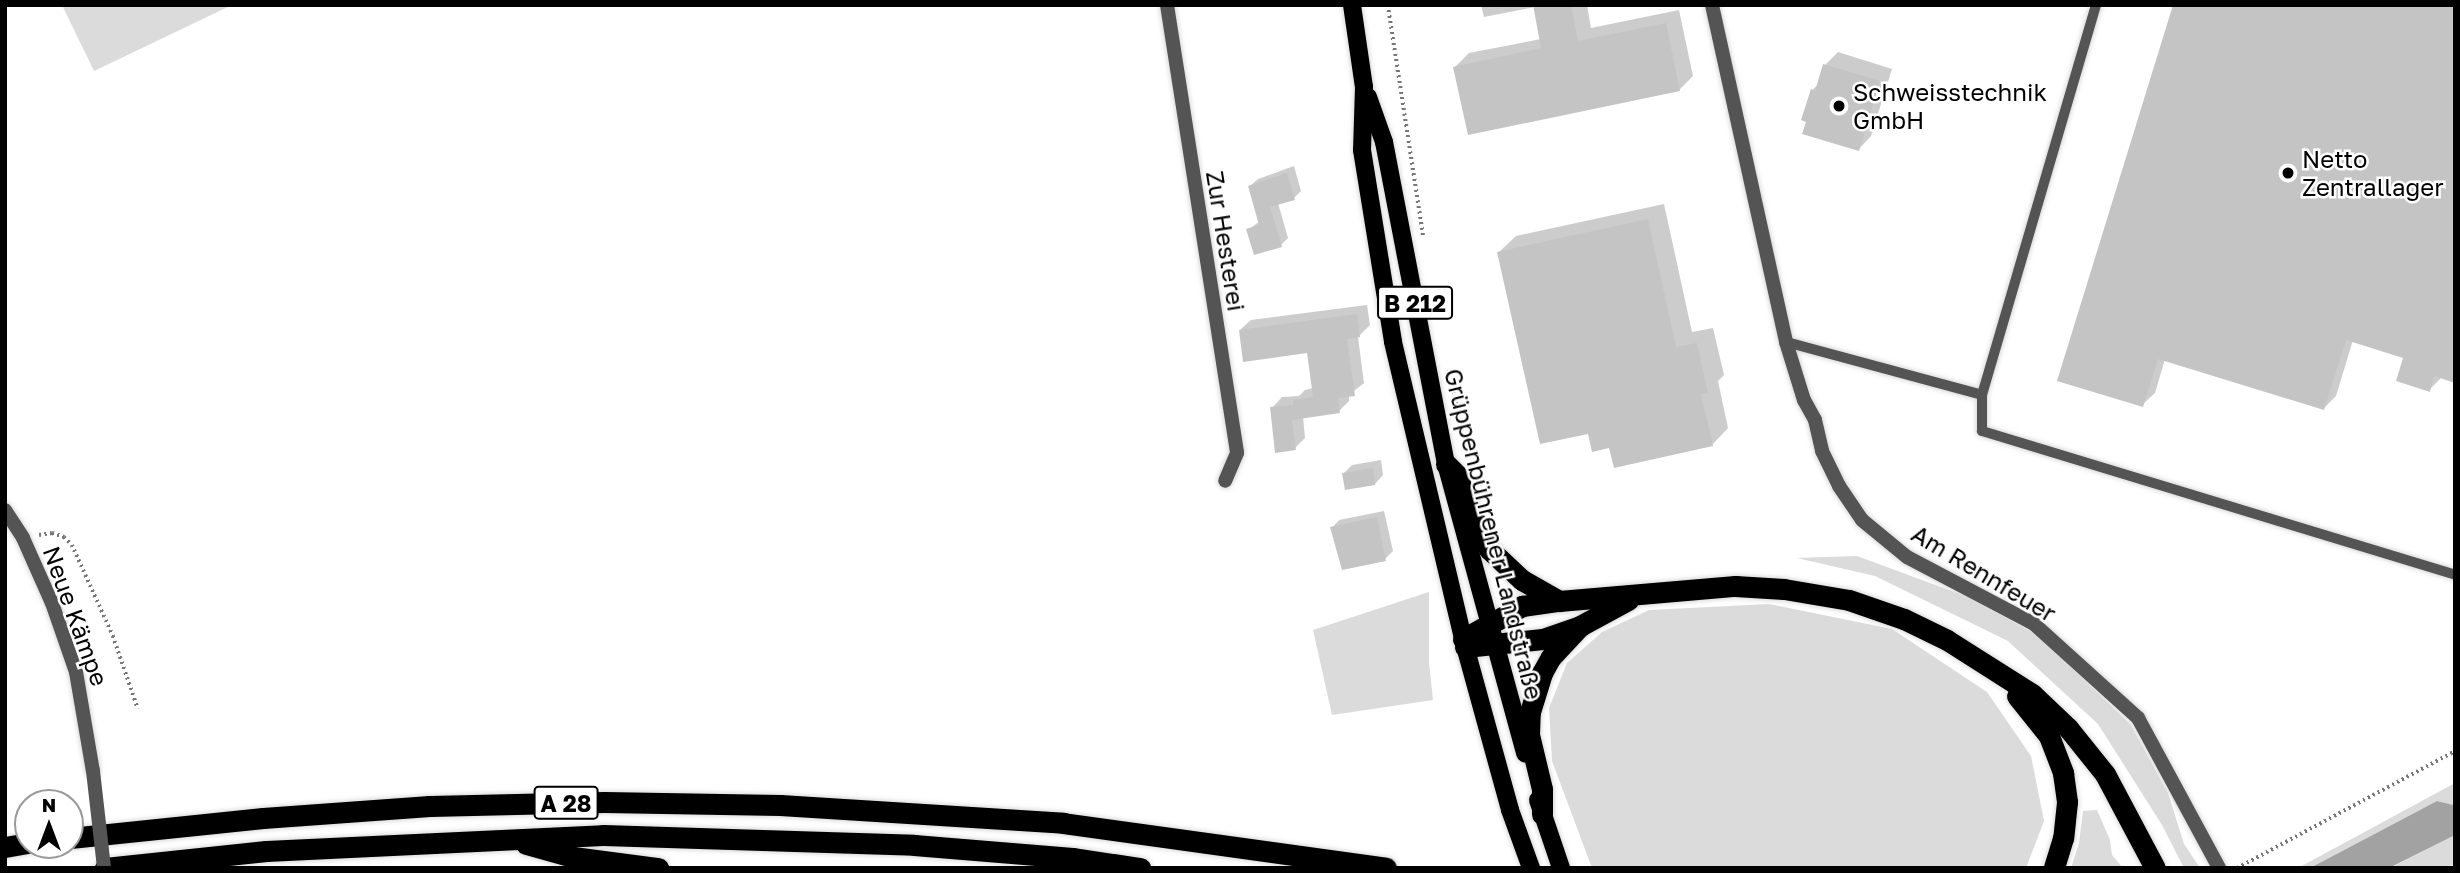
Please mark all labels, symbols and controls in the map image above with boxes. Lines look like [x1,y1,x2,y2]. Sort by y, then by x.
place label: Schweisstechnik GmbH [1853,78,2047,134]
marker: Schweisstechnik GmbH [1831,98,1847,114]
place label: Netto Zentrallager [2302,145,2444,201]
marker: Netto Zentrallager [2280,165,2296,181]
street label: Zur Hesterei [1201,169,1251,313]
road number: B 212 [1376,284,1454,322]
street label: Grüppenbührener Landstraße [1439,366,1549,702]
street label: Am Rennfeuer [1907,519,2061,627]
street label: Neue Kämpe [37,542,115,690]
road number: A 28 [533,783,599,822]
north arrow [14,789,84,859]
text: N [42,793,56,816]

